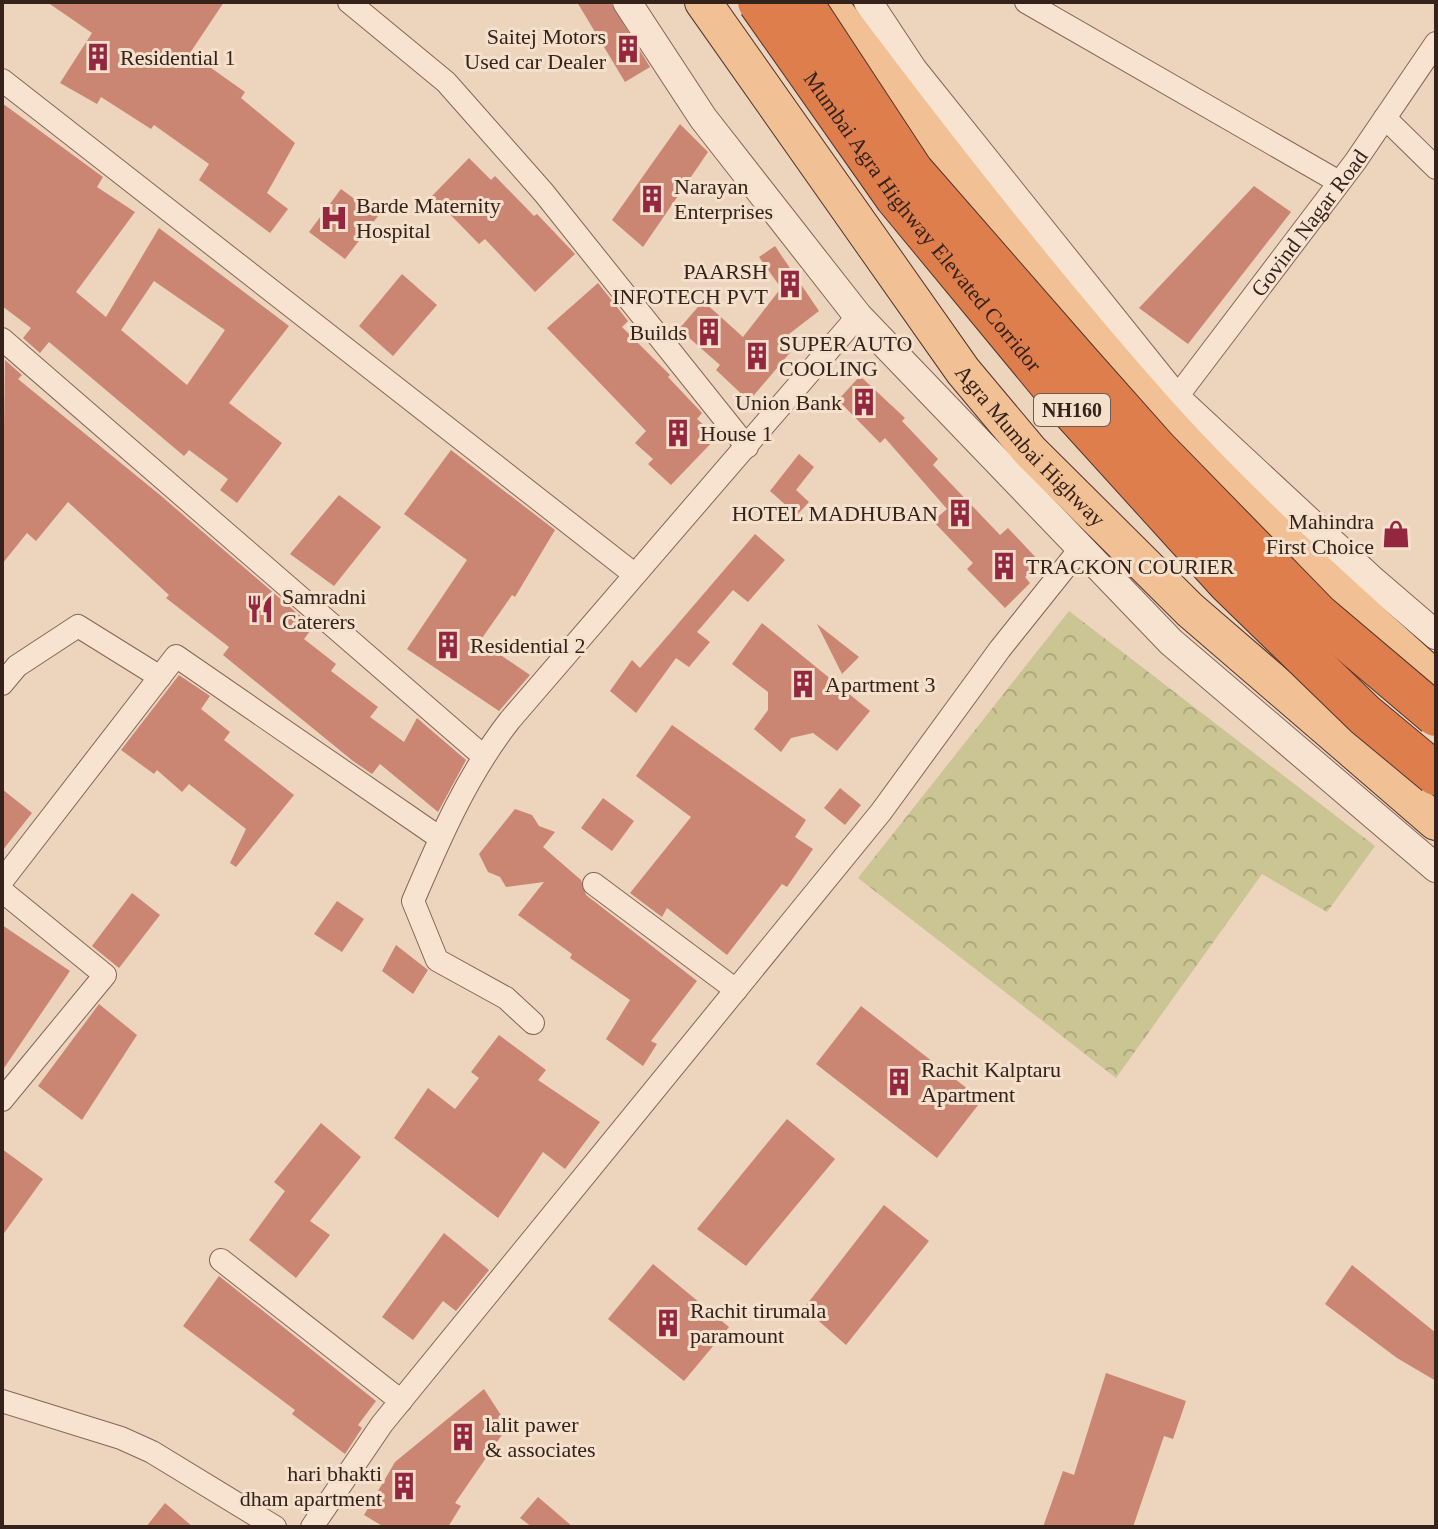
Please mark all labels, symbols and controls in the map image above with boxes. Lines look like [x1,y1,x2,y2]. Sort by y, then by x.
place label: Saitej Motors Used car Dealer [464,24,607,74]
building icon: Saitej Motors Used car Dealer [613,34,643,64]
building icon: Residential 1 [83,42,113,72]
place label: Residential 1 [120,45,235,70]
street label: Mumbai Agra Highway Elevated Corridor [799,66,1048,377]
street label: Govind Nagar Road [1245,145,1372,301]
place label: Narayan Enterprises [674,174,773,224]
building icon: Narayan Enterprises [637,184,667,214]
place label: Barde Maternity Hospital [356,193,501,243]
hospital icon: Barde Maternity Hospital [319,203,349,233]
place label: PAARSH INFOTECH PVT [612,259,769,309]
building icon: PAARSH INFOTECH PVT [775,269,805,299]
building icon: Builds [694,317,724,347]
place label: Builds [630,320,687,345]
place label: SUPER AUTO COOLING [779,331,912,381]
building icon: SUPER AUTO COOLING [742,341,772,371]
street label: Agra Mumbai Highway [951,360,1111,531]
building icon: Union Bank [849,387,879,417]
place label: Union Bank [735,390,842,415]
road number: NH160 [1034,394,1110,426]
building icon: House 1 [663,418,693,448]
place label: House 1 [700,421,773,446]
building icon: HOTEL MADHUBAN [945,498,975,528]
place label: HOTEL MADHUBAN [732,501,938,526]
place label: Mahindra First Choice [1266,509,1374,559]
shop icon: Mahindra First Choice [1381,519,1411,549]
building icon: TRACKON COURIER [989,551,1019,581]
place label: TRACKON COURIER [1026,554,1235,579]
place label: Samradni Caterers [282,584,366,634]
restaurant icon: Samradni Caterers [245,594,275,624]
building icon: Residential 2 [433,630,463,660]
place label: Residential 2 [470,633,585,658]
building icon: Apartment 3 [788,669,818,699]
place label: Apartment 3 [825,672,936,697]
place label: Rachit Kalptaru Apartment [921,1057,1061,1107]
building icon: Rachit Kalptaru Apartment [884,1067,914,1097]
place label: Rachit tirumala paramount [690,1298,826,1348]
building icon: Rachit tirumala paramount [653,1308,683,1338]
place label: lalit pawer & associates [485,1412,596,1462]
building icon: lalit pawer & associates [448,1422,478,1452]
place label: hari bhakti dham apartment [240,1461,382,1511]
building icon: hari bhakti dham apartment [389,1471,419,1501]

